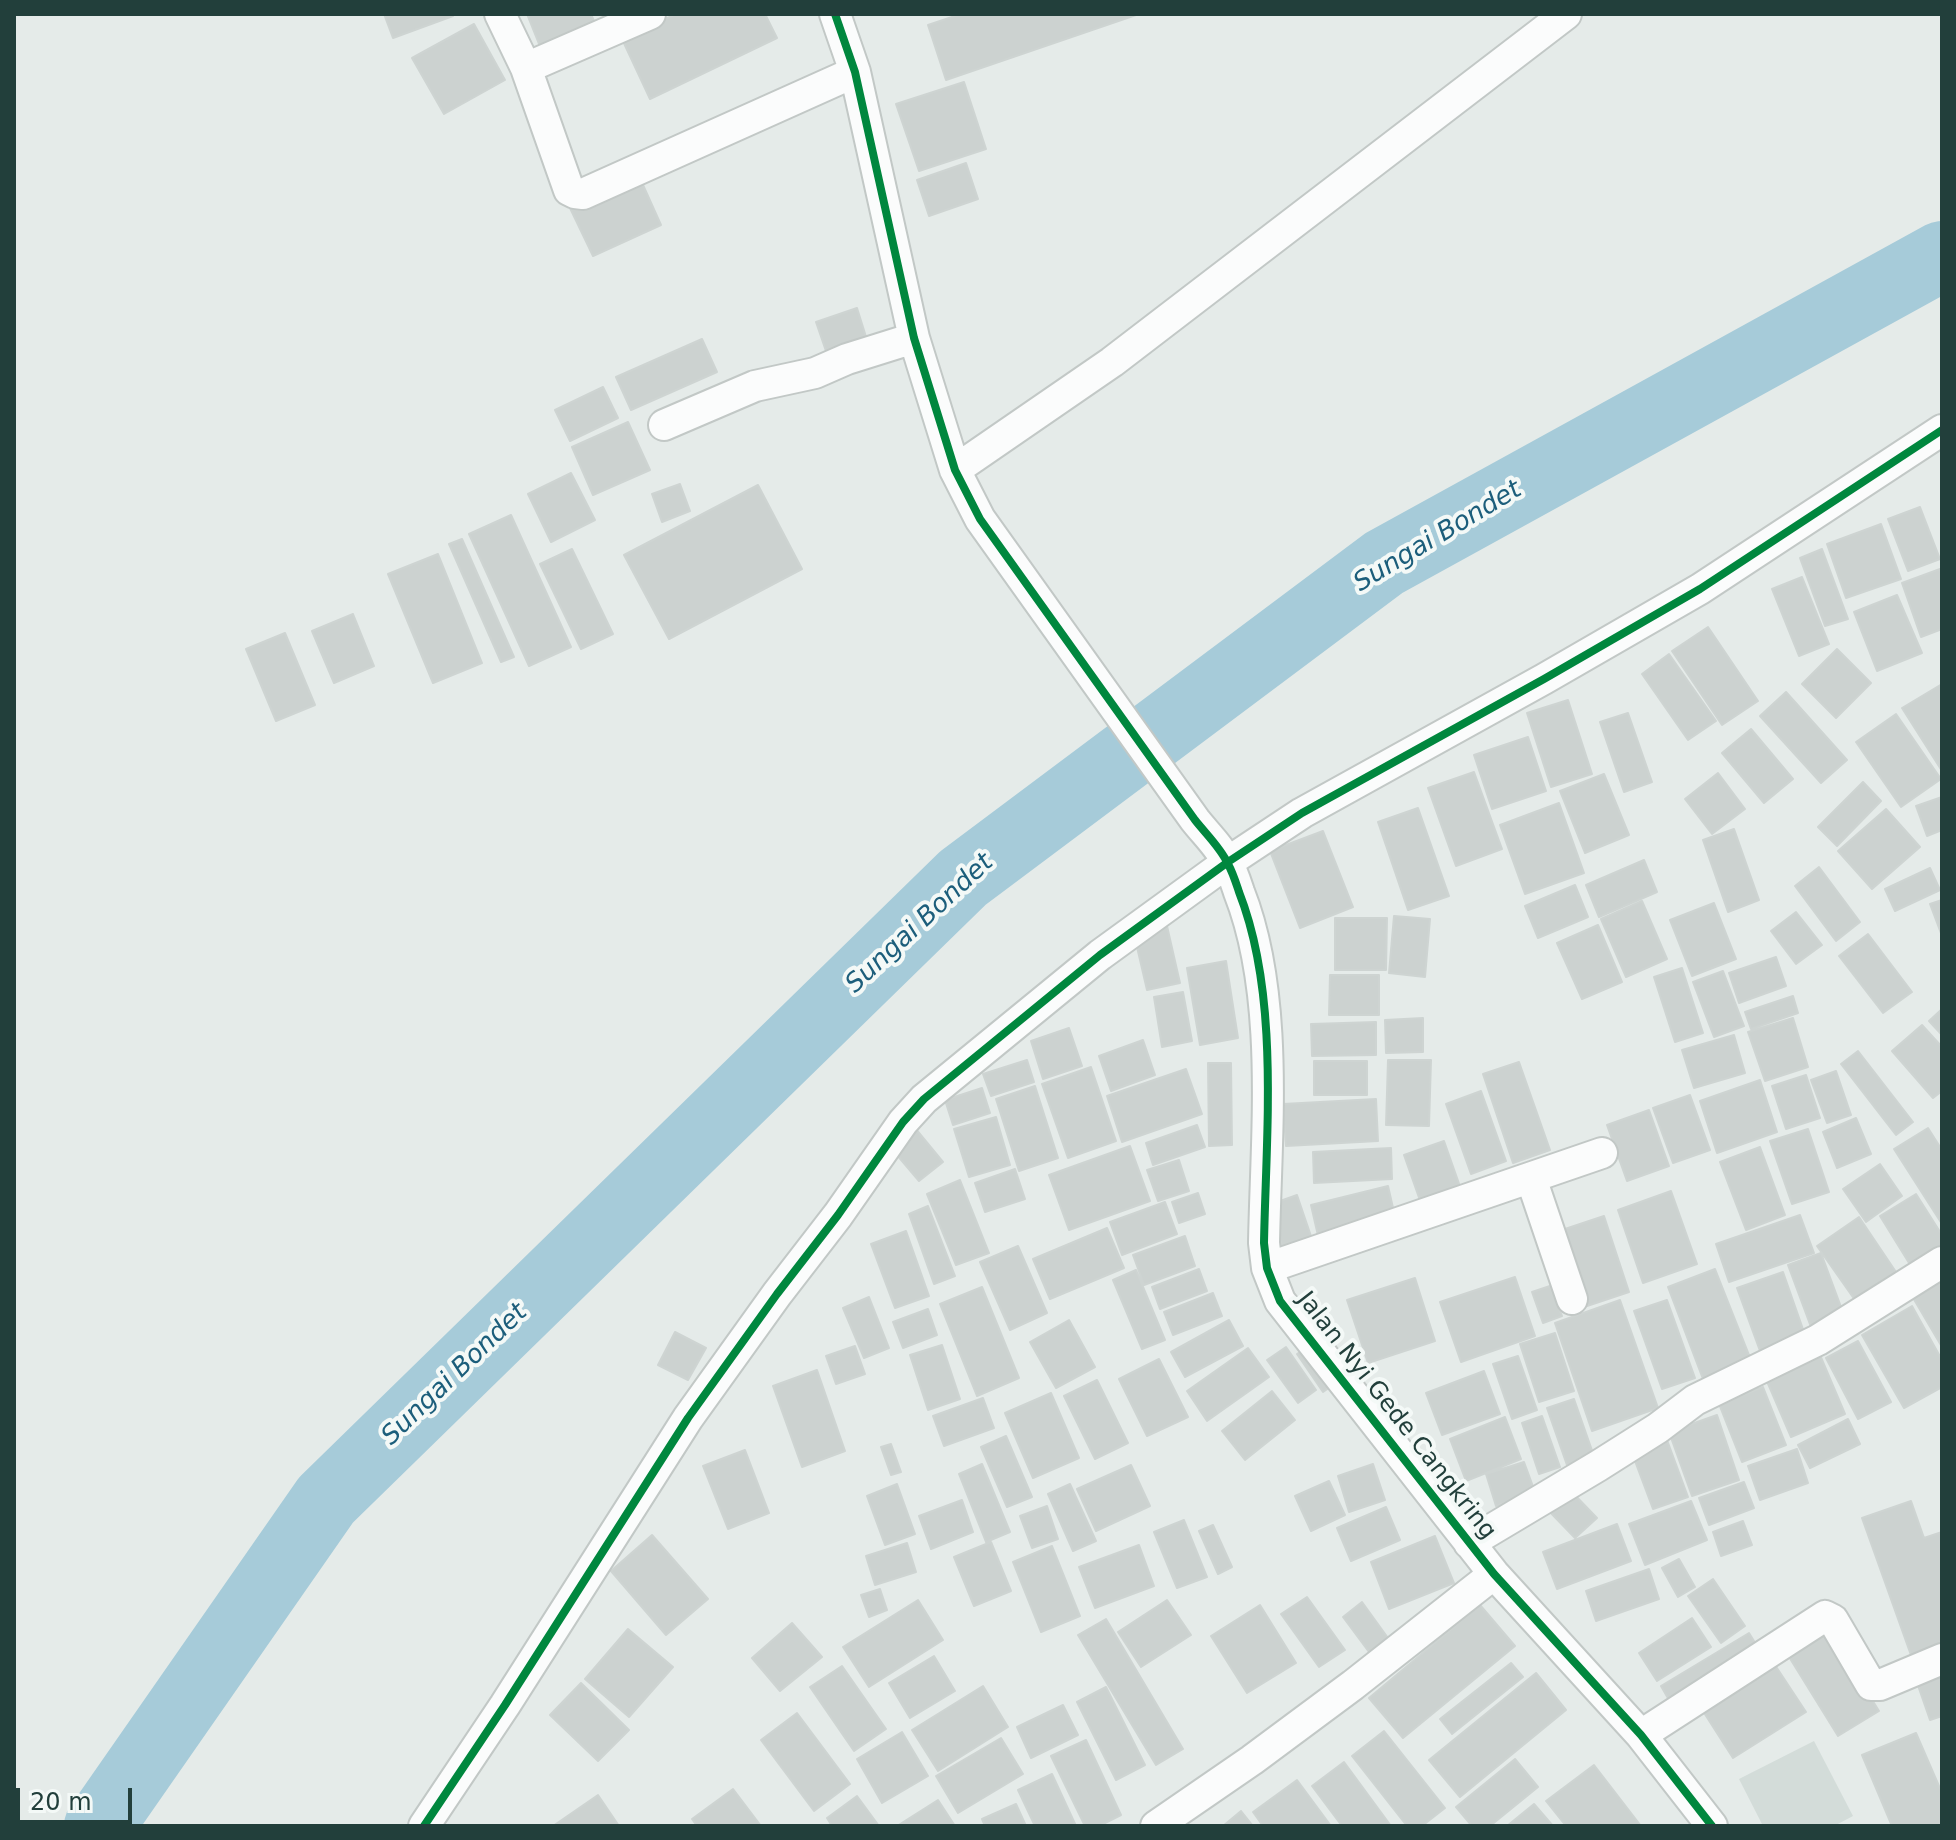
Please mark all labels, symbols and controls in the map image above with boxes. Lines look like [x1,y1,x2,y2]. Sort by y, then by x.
water label: Sungai Bondet [1348,475,1528,599]
water label: Sungai Bondet [840,848,1000,1000]
street label: Jalan Nyi Gede Cangkring [1290,1286,1502,1546]
water label: Sungai Bondet [376,1298,534,1452]
scale bar [20,1772,136,1822]
text: 20 m [30,1788,92,1816]

